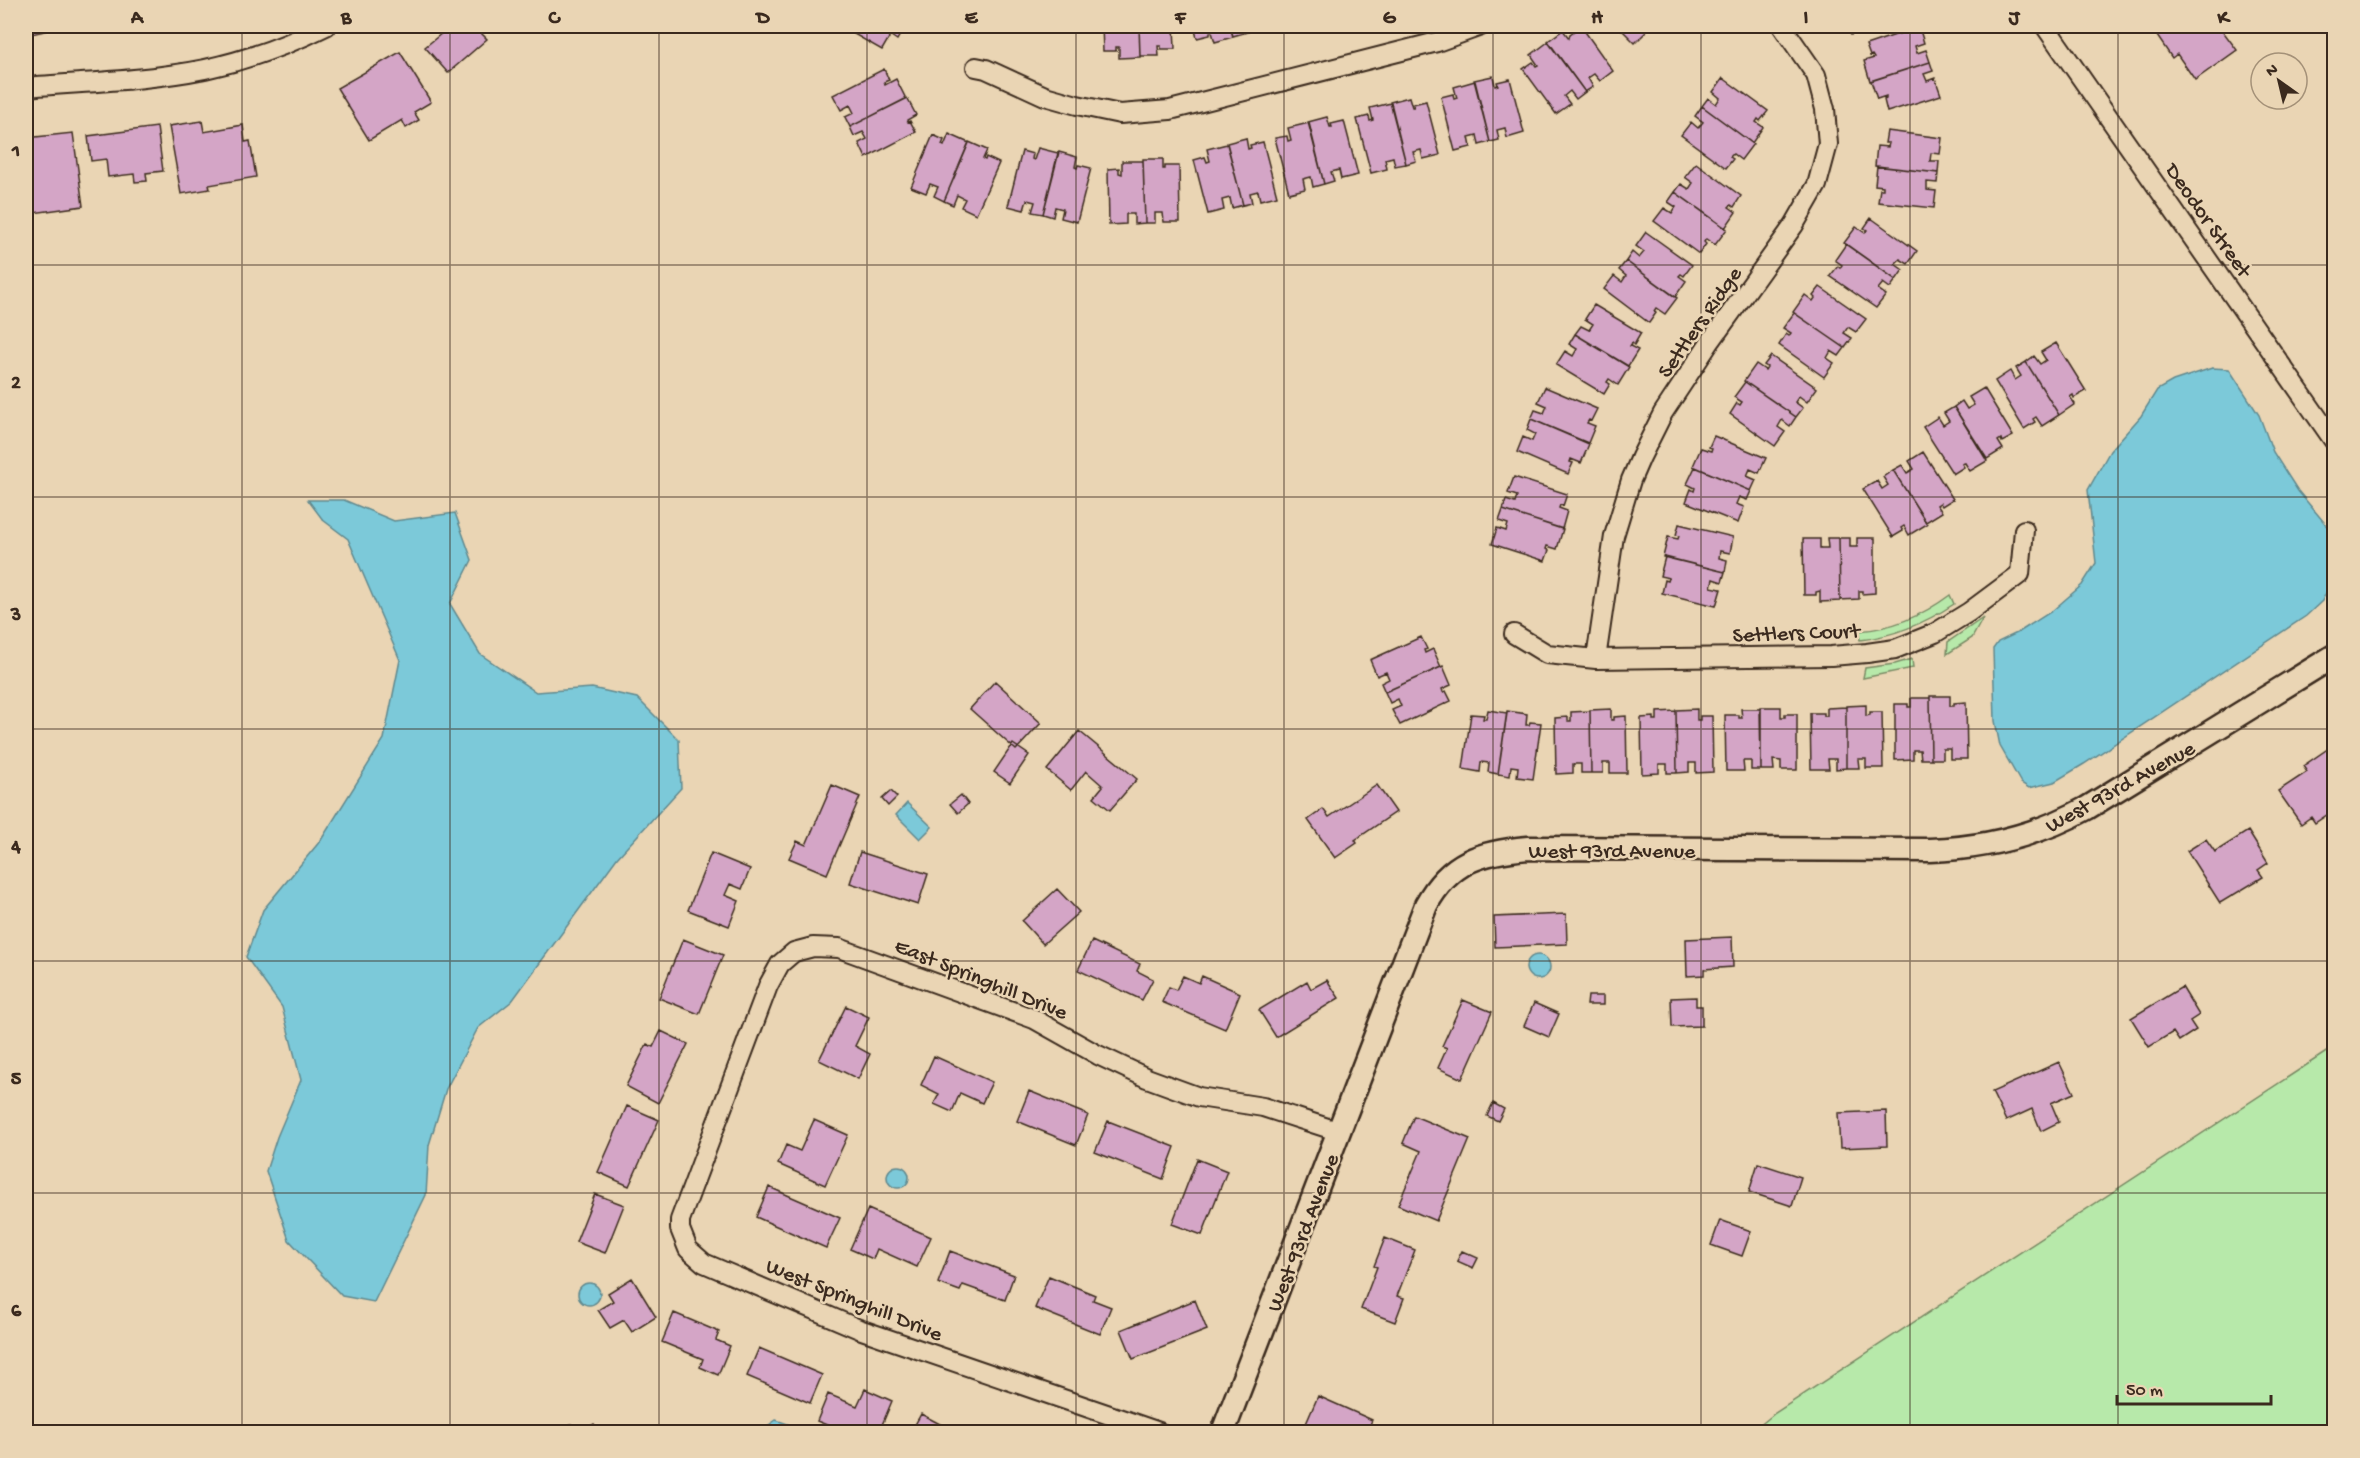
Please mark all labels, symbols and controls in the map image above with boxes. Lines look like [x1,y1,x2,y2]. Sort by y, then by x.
text: A [130,8,145,31]
text: B [340,8,352,31]
text: C [548,8,562,31]
text: D [754,8,770,31]
text: E [965,8,979,31]
text: F [1174,8,1187,31]
text: G [1383,8,1397,31]
text: H [1591,8,1603,31]
text: I [1804,8,1809,31]
text: J [2008,8,2021,31]
text: K [2216,8,2231,31]
north arrow [2249,51,2309,111]
text: N [2263,60,2283,82]
text: 1 [11,141,20,164]
street label: Deodor Street [2157,158,2257,285]
street label: Settlers Ridge [1653,262,1750,384]
text: 2 [11,373,21,396]
text: 3 [10,605,21,628]
street label: Settlers Court [1732,620,1862,650]
street label: West 93rd Avenue [2042,736,2201,840]
text: 4 [10,837,21,860]
street label: West 93rd Avenue [1529,840,1696,866]
street label: East Springhill Drive [890,934,1071,1028]
text: 5 [11,1069,22,1092]
street label: West 93rd Avenue [1263,1150,1347,1316]
street label: West Springhill Drive [761,1254,946,1349]
text: 6 [11,1301,22,1324]
scale bar [2117,1368,2272,1406]
text: 50 m [2126,1381,2163,1402]

